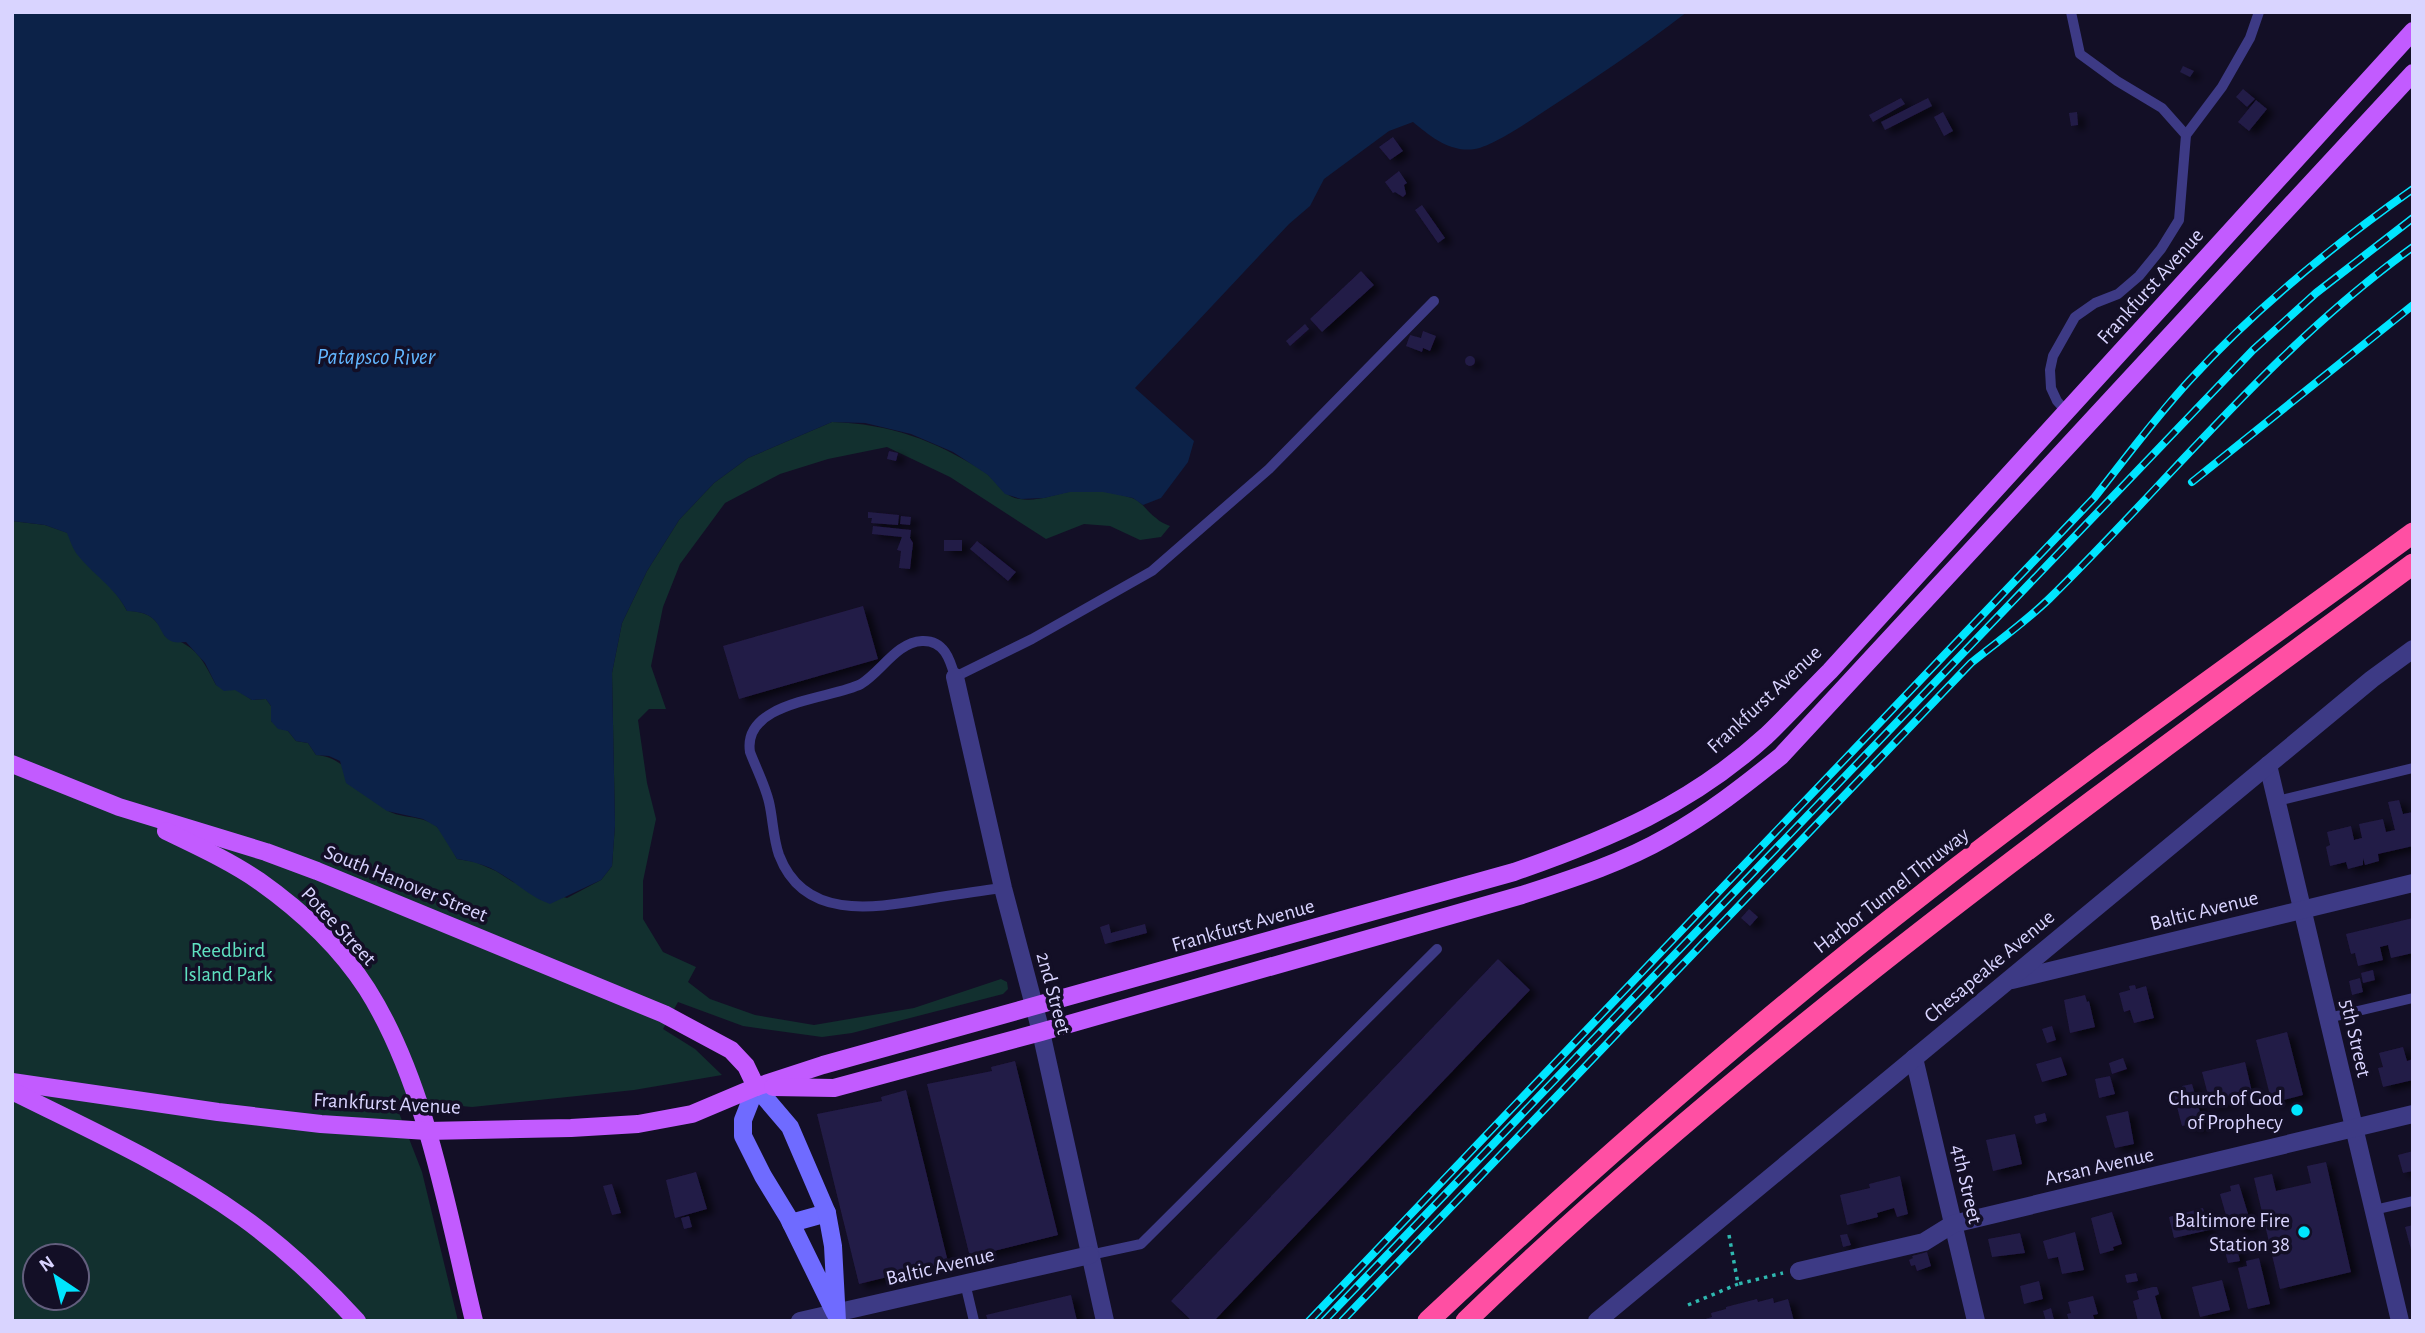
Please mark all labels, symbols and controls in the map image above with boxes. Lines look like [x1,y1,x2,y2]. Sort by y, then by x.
street label: Frankfurst Avenue [2093,224,2208,348]
water label: Patapsco River [317,346,436,369]
street label: Frankfurst Avenue [1703,641,1825,757]
street label: Harbor Tunnel Thruway [1810,823,1973,957]
street label: South Hanover Street [321,841,491,926]
street label: Potee Street [297,883,380,970]
street label: Baltic Avenue [2148,887,2260,934]
street label: Frankfurst Avenue [1169,895,1317,956]
street label: Chesapeake Avenue [1920,906,2058,1027]
park label: Reedbird Island Park [183,940,273,985]
street label: 2nd Street [1032,950,1075,1037]
street label: 5th Street [2336,997,2375,1079]
place label: Church of God of Prophecy [2168,1088,2283,1133]
street label: Frankfurst Avenue [313,1089,461,1118]
marker: Church of God of Prophecy [2289,1102,2305,1118]
street label: 4th Street [1947,1142,1986,1226]
street label: Arsan Avenue [2042,1144,2156,1189]
place label: Baltimore Fire Station 38 [2175,1210,2290,1255]
marker: Baltimore Fire Station 38 [2296,1224,2312,1240]
north arrow [21,1242,91,1312]
street label: Baltic Avenue [884,1244,996,1289]
text: N [36,1253,58,1276]

